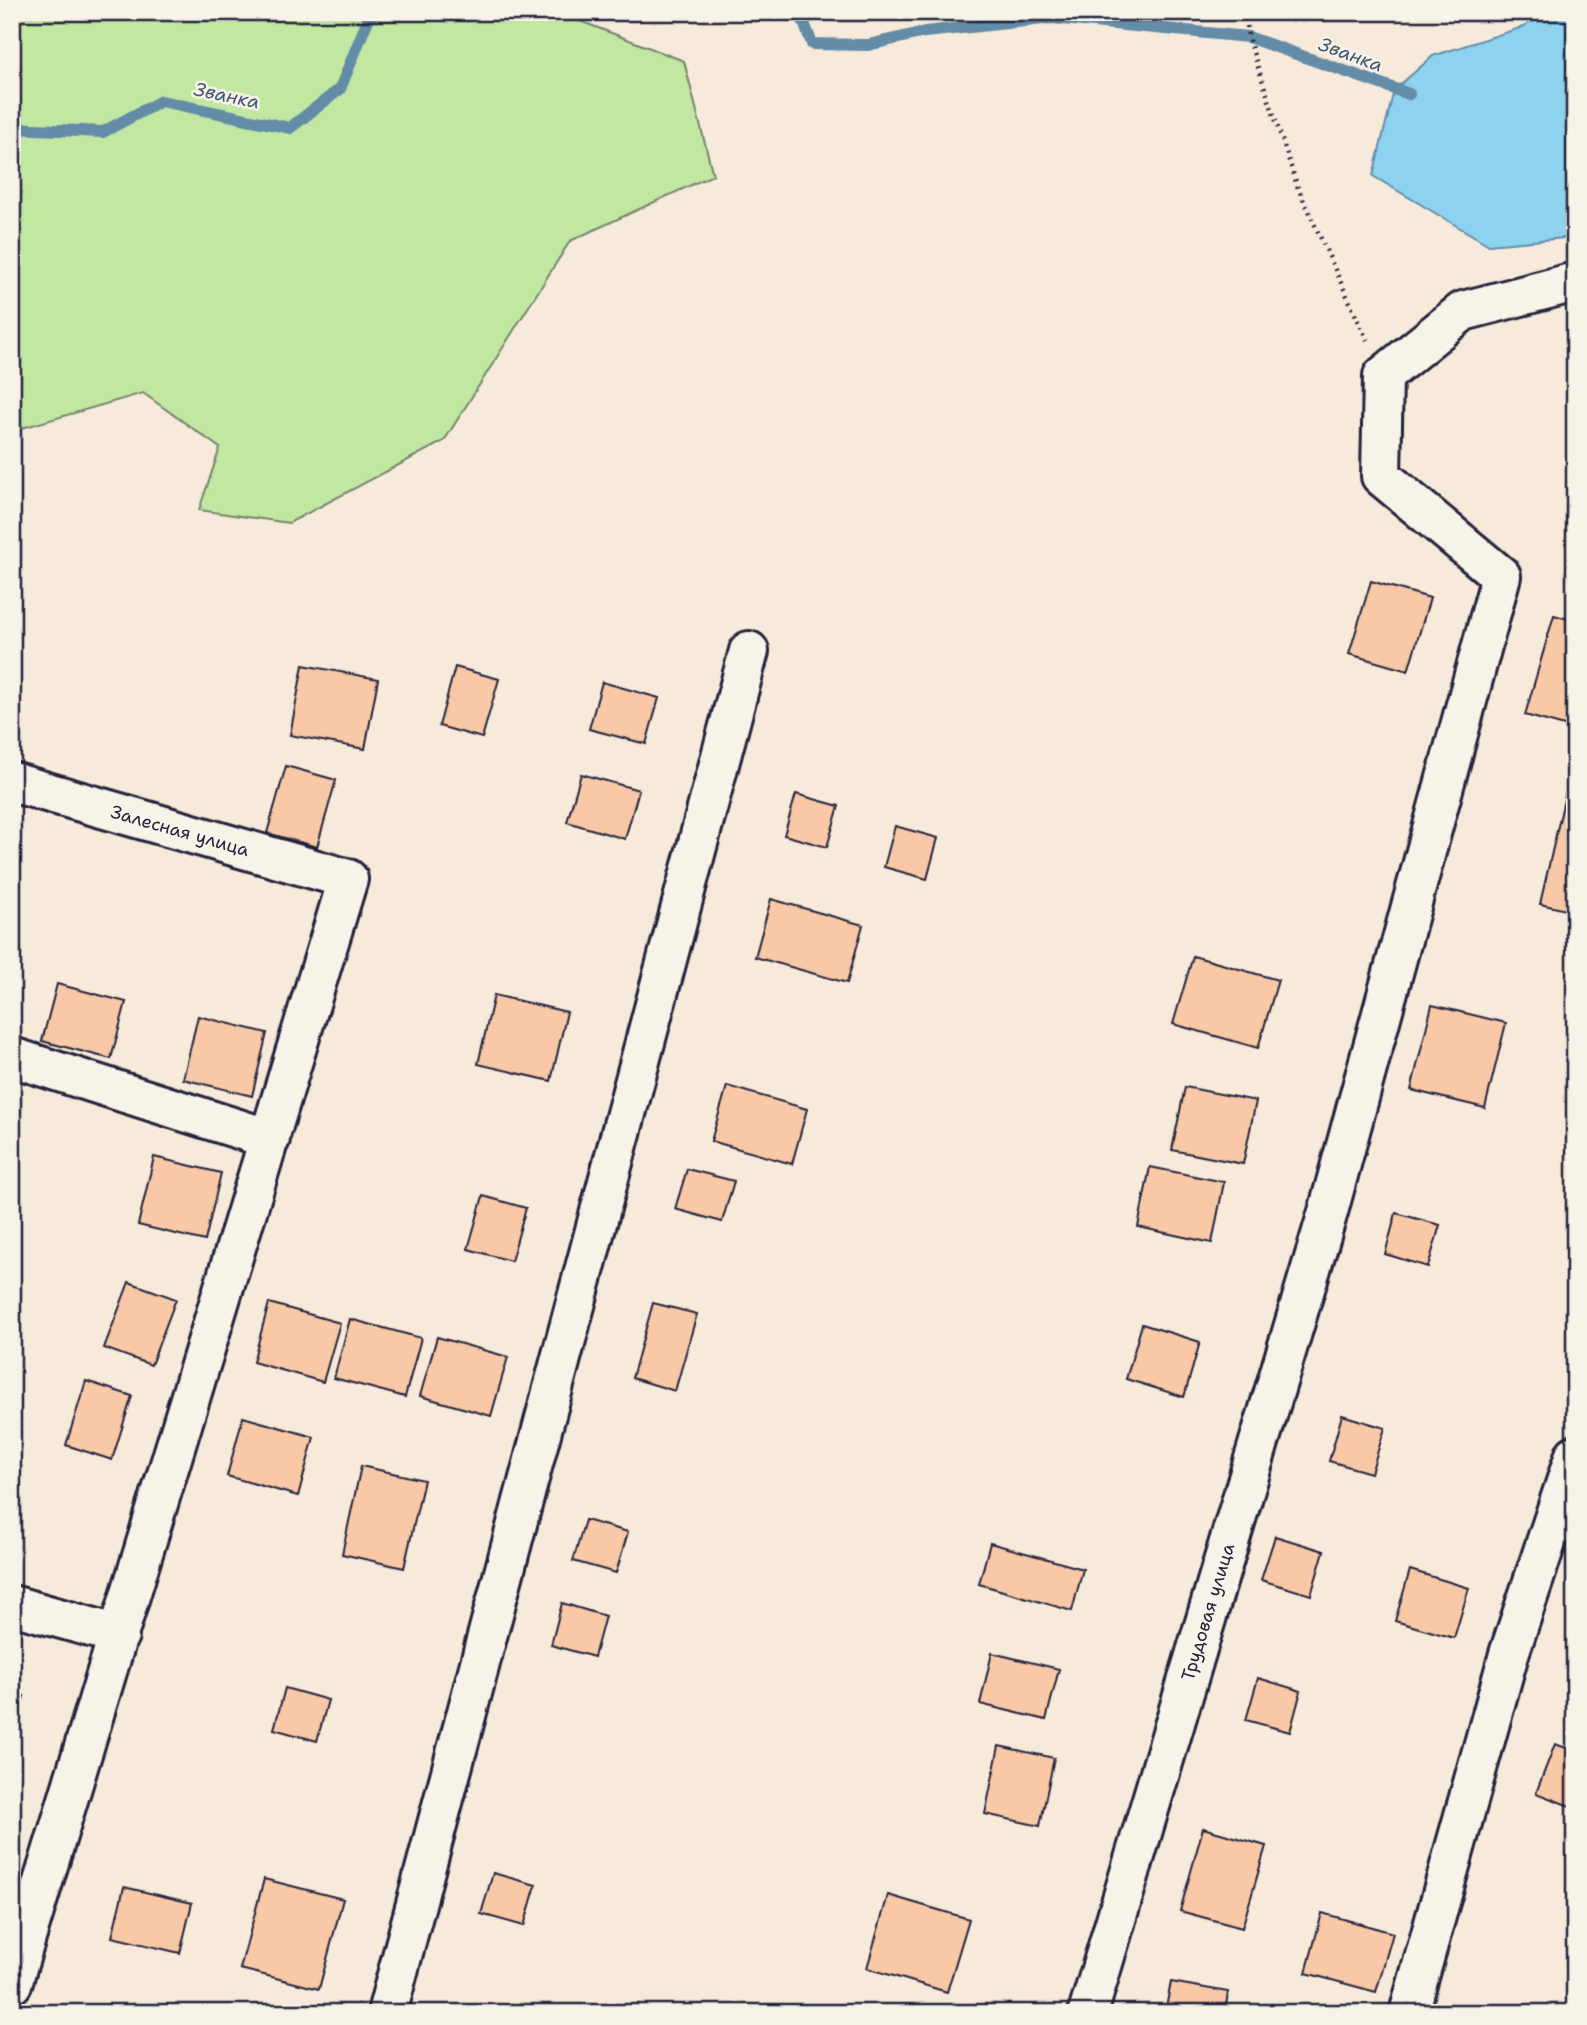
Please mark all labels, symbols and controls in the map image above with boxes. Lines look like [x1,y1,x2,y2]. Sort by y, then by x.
water label: Званка [1315,31,1386,78]
water label: Званка [192,76,262,115]
street label: Залесная улица [108,800,252,862]
street label: Трудовая улица [1176,1540,1240,1684]

